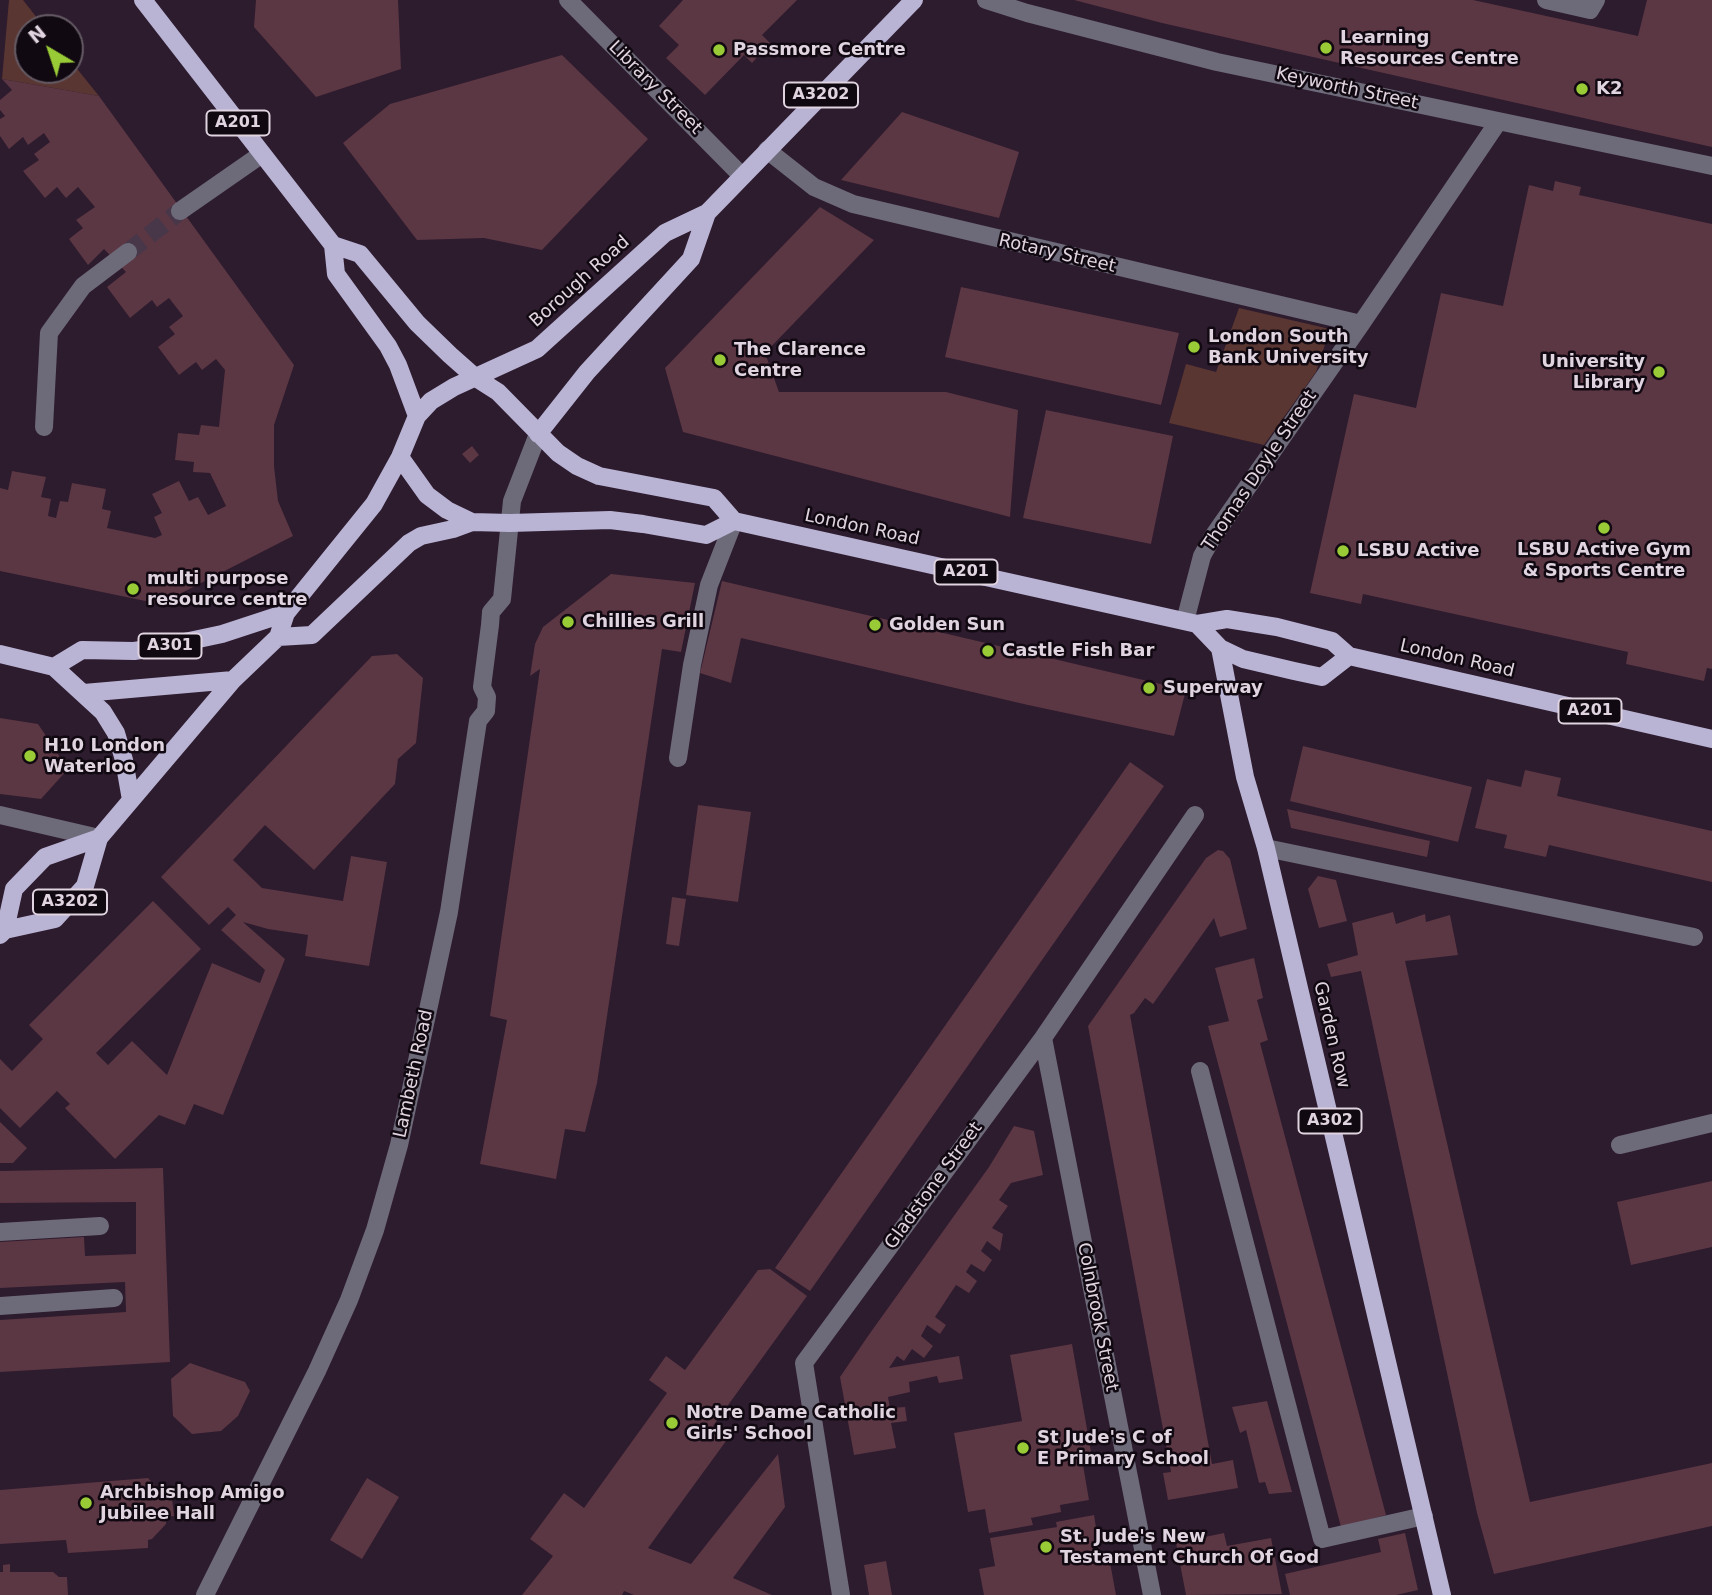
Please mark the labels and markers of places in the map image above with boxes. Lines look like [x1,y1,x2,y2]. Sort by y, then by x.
place label: Learning Resources Centre [1340,27,1519,70]
place label: Passmore Centre [733,39,906,61]
marker: Learning Resources Centre [1318,40,1334,56]
marker: Passmore Centre [711,42,727,58]
place label: K2 [1596,78,1622,100]
marker: K2 [1574,81,1590,97]
place label: London South Bank University [1208,326,1369,368]
place label: The Clarence Centre [734,339,866,382]
marker: London South Bank University [1186,339,1202,355]
place label: University Library [1541,351,1645,394]
marker: The Clarence Centre [712,352,728,368]
marker: University Library [1651,364,1667,380]
marker: LSBU Active Gym & Sports Centre [1596,520,1612,536]
place label: LSBU Active Gym & Sports Centre [1517,539,1691,582]
place label: LSBU Active [1357,540,1479,562]
marker: LSBU Active [1335,543,1351,559]
place label: multi purpose resource centre [147,568,307,610]
marker: multi purpose resource centre [125,581,141,597]
place label: Chillies Grill [582,611,704,633]
marker: Chillies Grill [560,614,576,630]
place label: Golden Sun [889,614,1005,636]
marker: Golden Sun [867,617,883,633]
place label: Castle Fish Bar [1002,640,1154,662]
marker: Castle Fish Bar [980,643,996,659]
place label: Superway [1163,677,1263,699]
marker: Superway [1141,680,1157,696]
place label: H10 London Waterloo [44,735,165,778]
marker: H10 London Waterloo [22,748,38,764]
place label: Notre Dame Catholic Girls' School [686,1402,896,1444]
marker: Notre Dame Catholic Girls' School [664,1415,680,1431]
place label: St Jude's C of E Primary School [1037,1427,1209,1470]
marker: St Jude's C of E Primary School [1015,1440,1031,1456]
place label: Archbishop Amigo Jubilee Hall [100,1482,284,1524]
marker: Archbishop Amigo Jubilee Hall [78,1495,94,1511]
place label: St. Jude's New Testament Church Of God [1060,1526,1319,1568]
marker: St. Jude's New Testament Church Of God [1038,1539,1054,1555]

